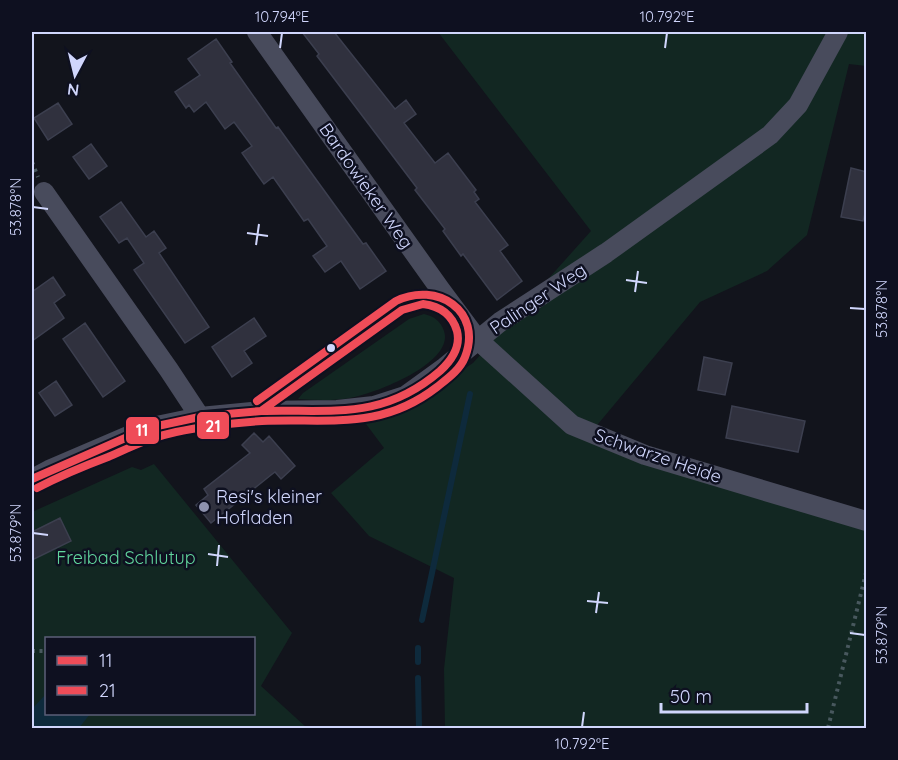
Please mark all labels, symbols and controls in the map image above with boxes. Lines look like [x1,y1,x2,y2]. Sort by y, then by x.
text: 10.794°E [255,7,309,26]
text: 10.792°E [639,7,695,26]
north arrow [45,45,105,105]
text: N [66,79,80,101]
street label: Bardowieker Weg [314,118,418,253]
text: 53.878°N [6,178,25,236]
street label: Palinger Weg [485,258,590,339]
text: 53.878°N [872,280,891,338]
unlabelled marker [325,342,337,354]
line badge: 21 [196,411,230,440]
line badge: 11 [125,416,160,445]
text: 21 [205,416,221,436]
text: 11 [136,420,148,440]
street label: Schwarze Heide [592,423,725,488]
place label: Resi's kleiner Hofladen [216,485,322,529]
marker: Resi's kleiner Hofladen [197,500,211,514]
text: 53.879°N [6,504,25,562]
park label: Freibad Schlutup [56,546,196,569]
text: 53.879°N [872,606,891,664]
legend [45,637,255,715]
text: 11 [99,649,112,672]
scale bar [661,676,806,714]
text: 21 [99,679,116,702]
text: 50 m [670,685,712,708]
text: 10.792°E [554,734,610,753]

